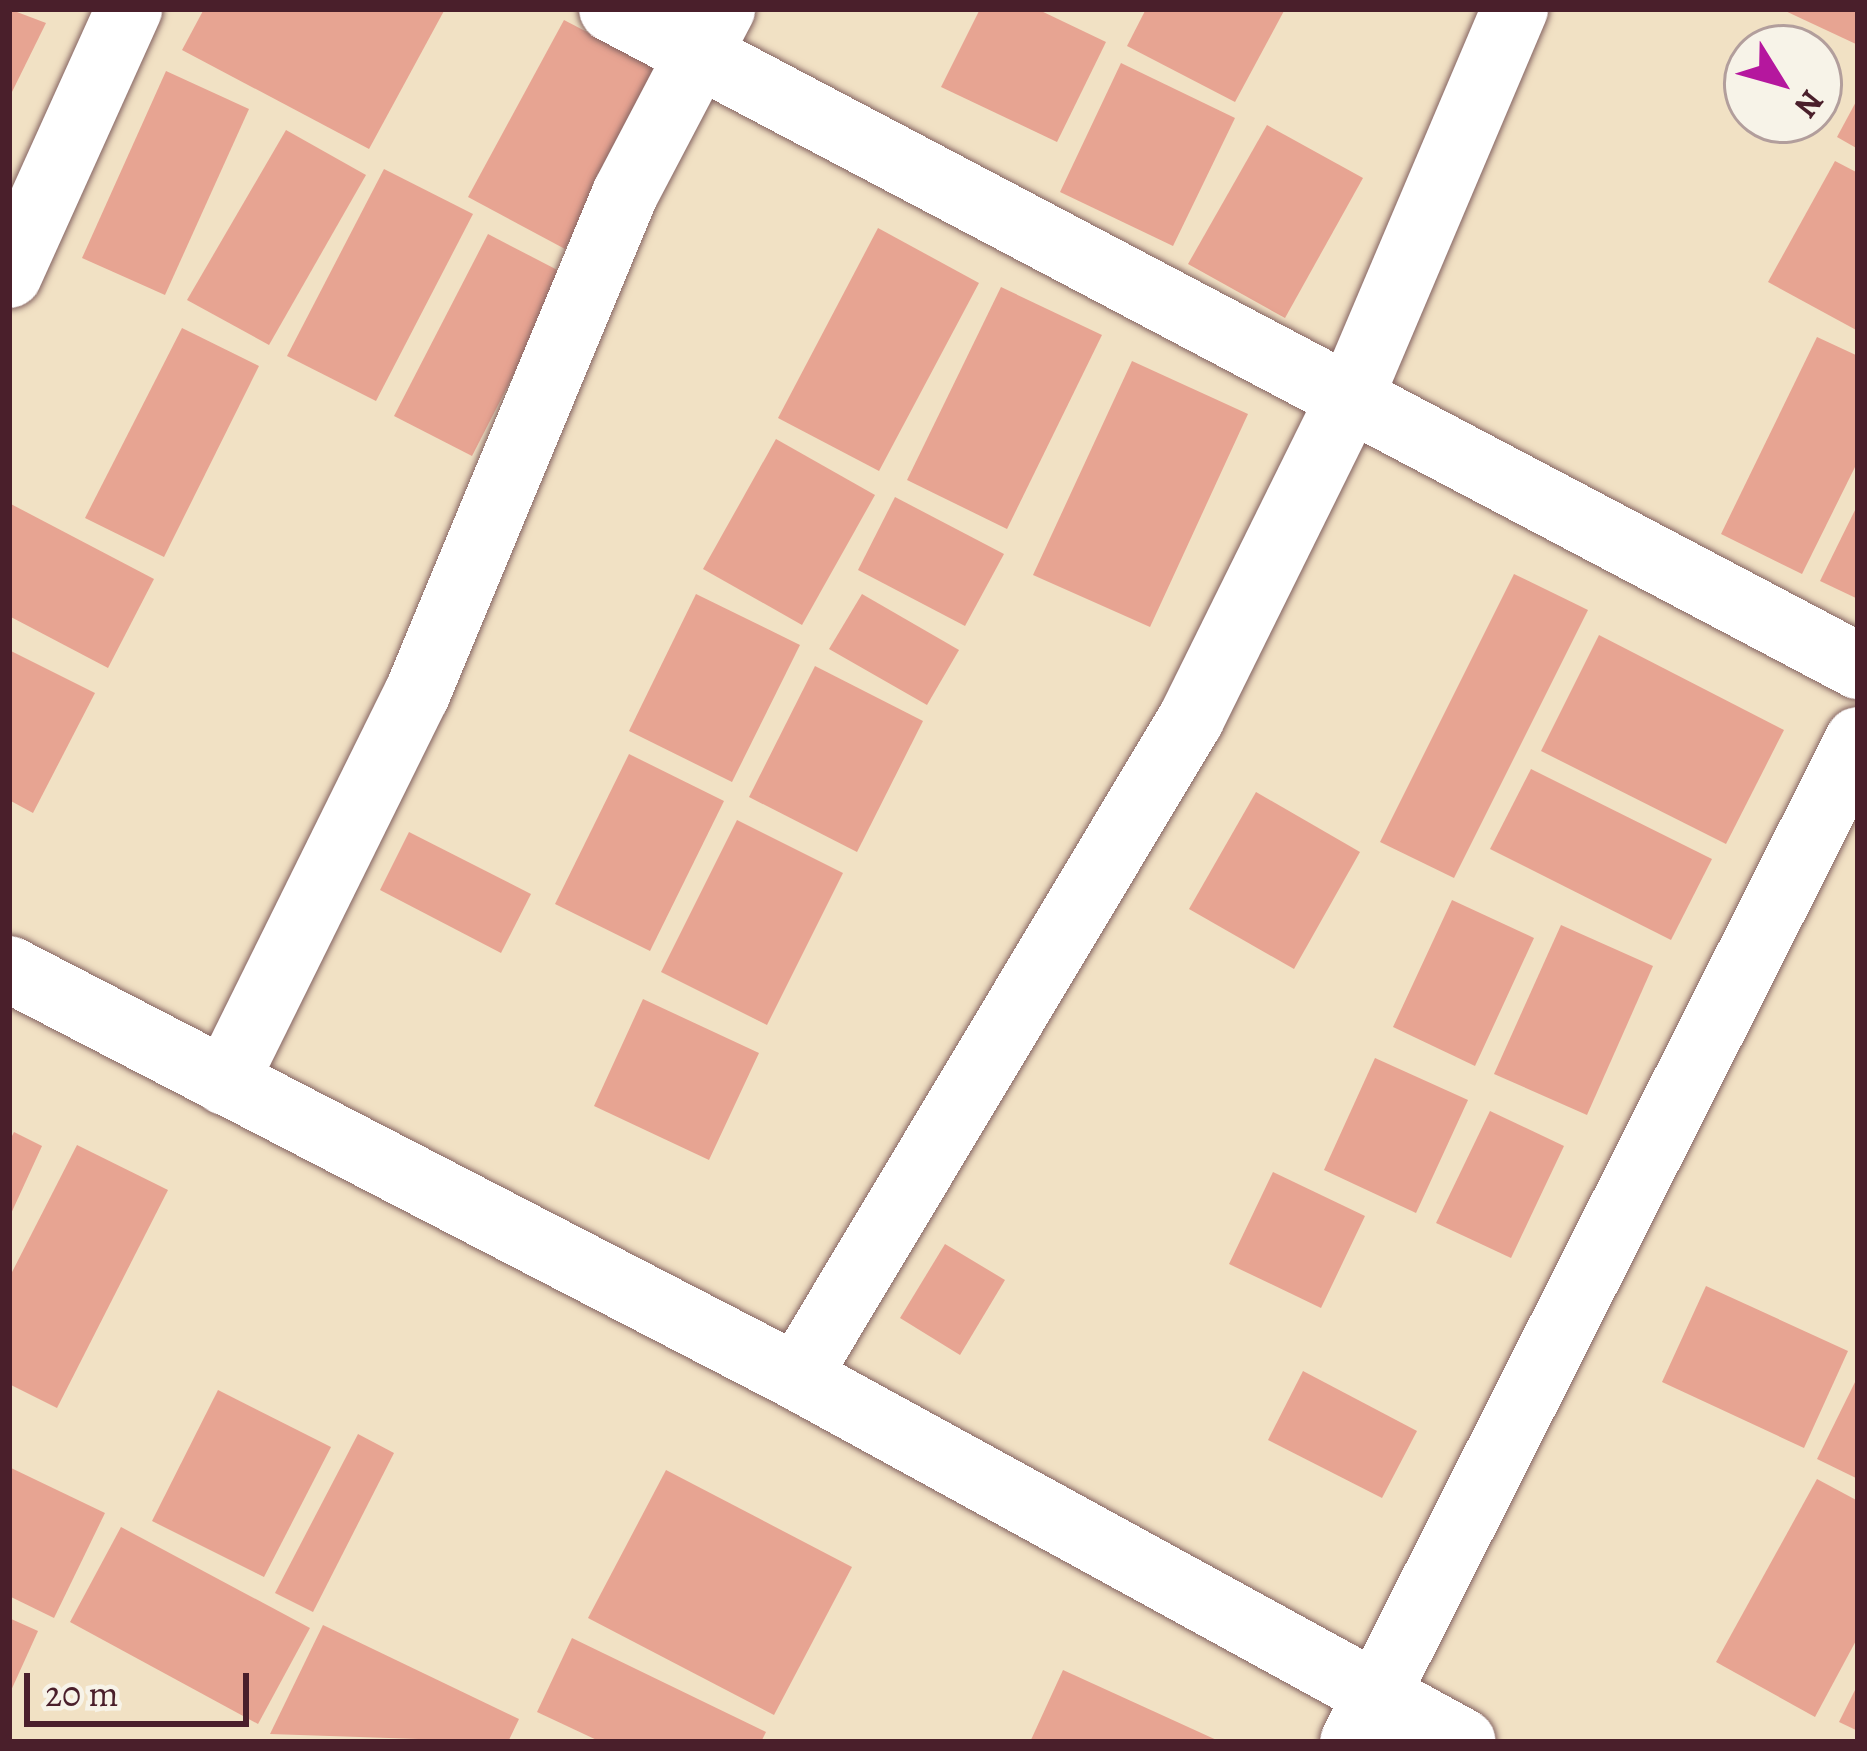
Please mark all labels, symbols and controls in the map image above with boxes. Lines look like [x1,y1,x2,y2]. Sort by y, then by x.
north arrow [1723,24,1843,144]
text: N [1785,81,1835,127]
scale bar [30,1649,255,1723]
text: 20 m [45,1669,118,1718]

